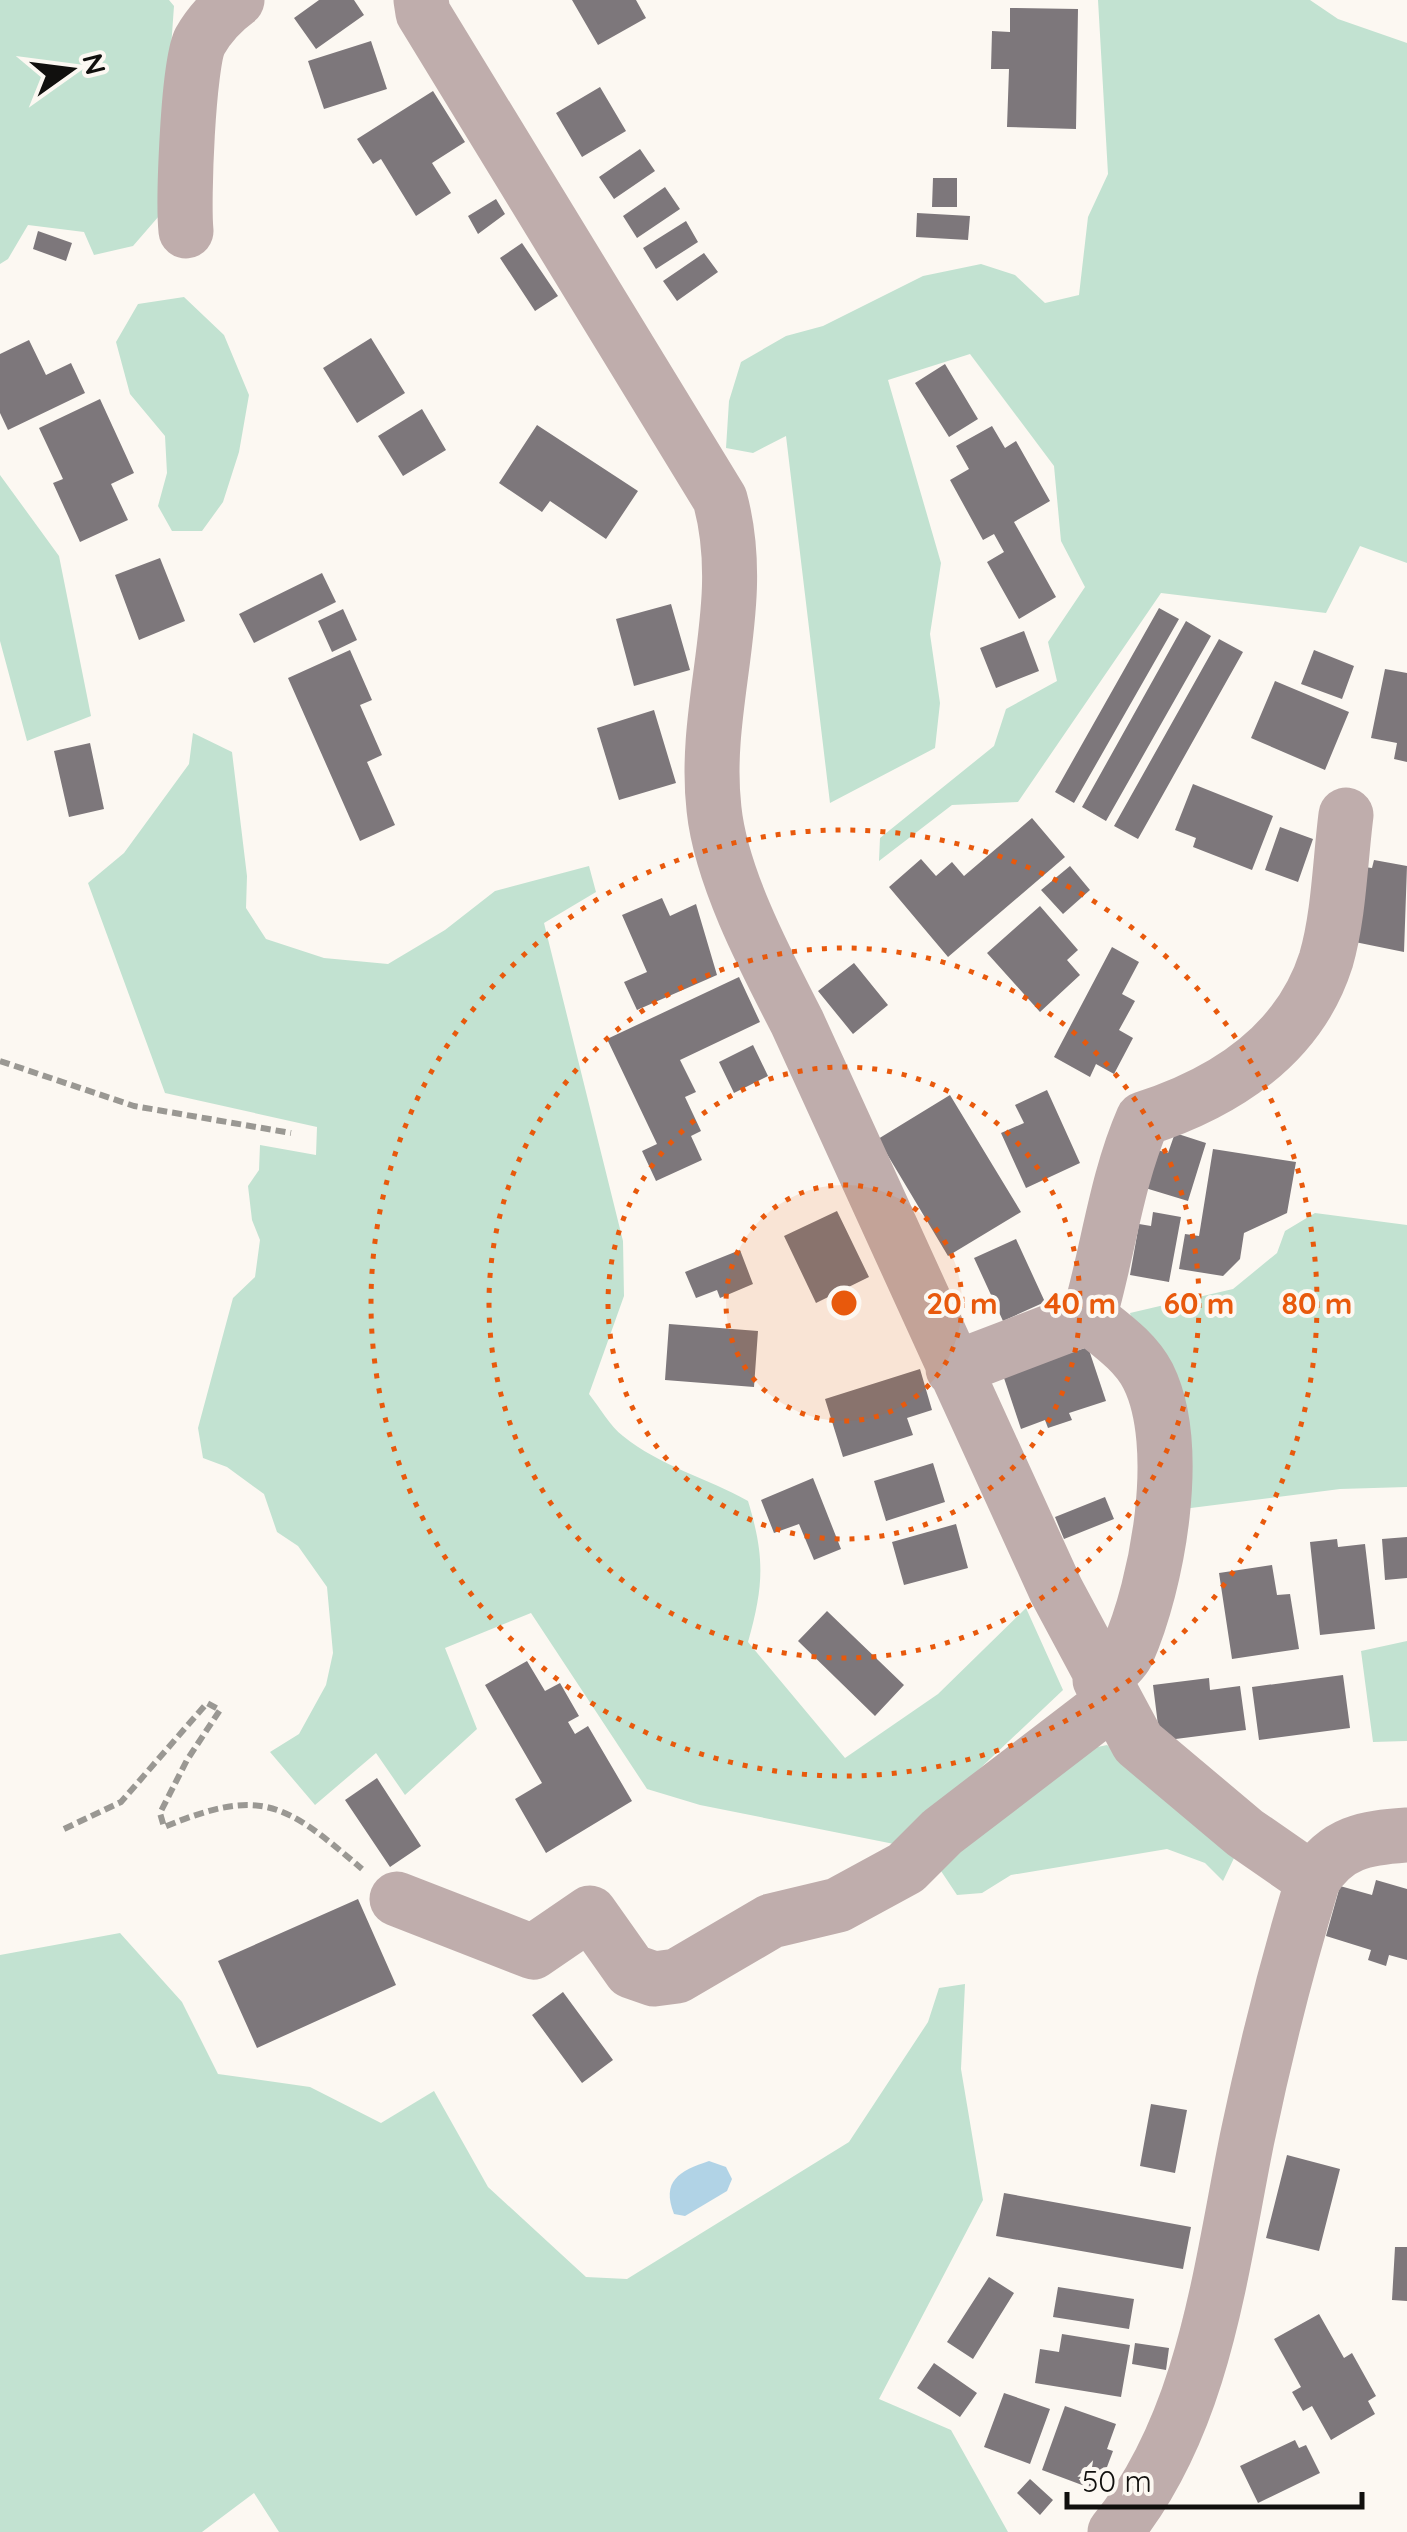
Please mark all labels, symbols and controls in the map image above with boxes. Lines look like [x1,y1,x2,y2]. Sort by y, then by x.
north arrow [20,20,120,120]
text: N [75,50,114,78]
text: 20 m [926,1284,998,1322]
text: 40 m [1044,1284,1116,1322]
text: 60 m [1163,1284,1235,1322]
text: 80 m [1282,1284,1352,1322]
centre of rings [826,1285,862,1321]
scale bar [1067,2447,1362,2509]
text: 50 m [1082,2462,1152,2500]

